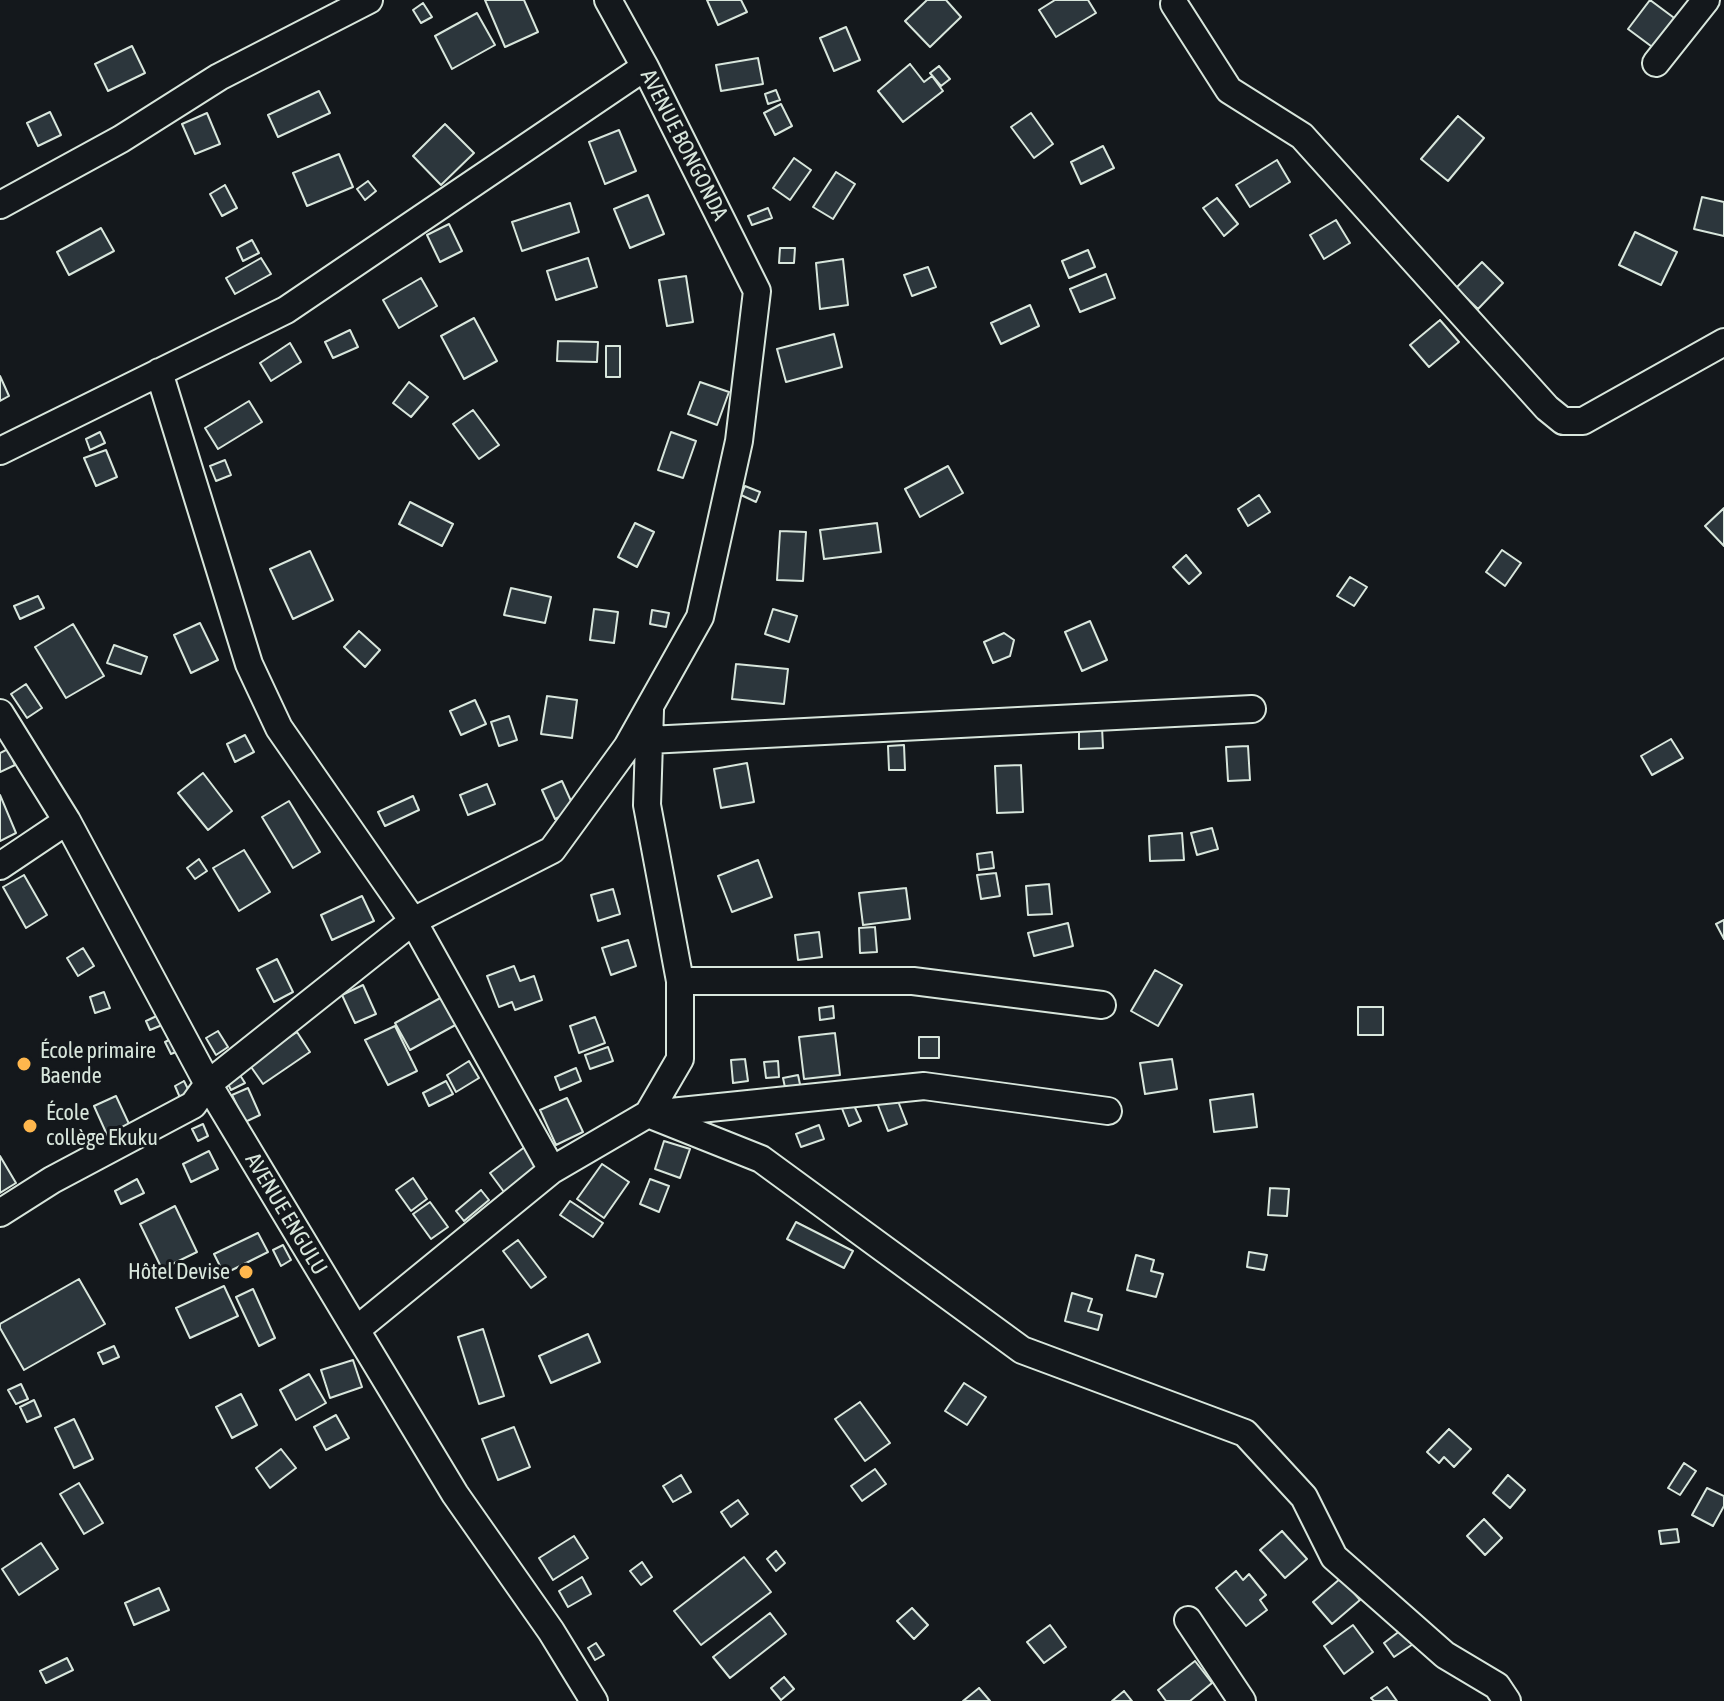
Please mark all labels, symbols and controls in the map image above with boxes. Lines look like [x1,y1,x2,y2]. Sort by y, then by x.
street label: AVENUE BONGONDA [635,65,733,225]
place label: École primaire Baende [40,1038,156,1090]
marker: École primaire Baende [15,1055,33,1073]
place label: École collège Ekuku [46,1100,158,1152]
marker: École collège Ekuku [21,1117,39,1135]
street label: AVENUE ENGULU [239,1148,333,1280]
place label: Hôtel Devise [128,1259,230,1285]
marker: Hôtel Devise [237,1263,255,1281]

